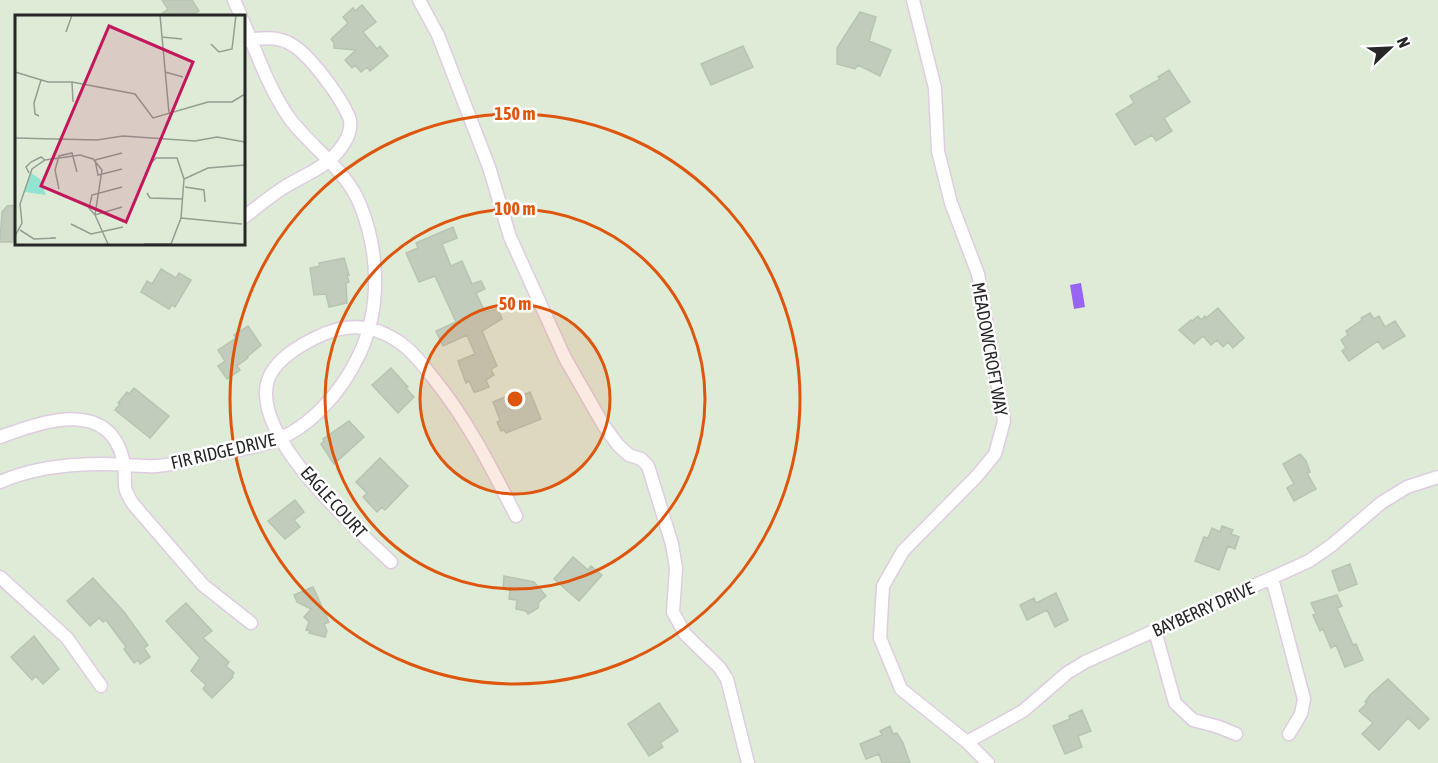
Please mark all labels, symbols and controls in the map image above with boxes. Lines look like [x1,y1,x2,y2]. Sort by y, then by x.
inset map [15,15,244,244]
north arrow [1360,18,1420,78]
text: N [1394,34,1414,50]
text: 150 m [495,103,535,124]
text: 100 m [495,198,535,219]
street label: MEADOWCROFT WAY [968,280,1012,418]
text: 50 m [499,293,531,314]
centre of rings [505,389,525,409]
street label: FIR RIDGE DRIVE [169,429,278,473]
street label: EAGLE COURT [296,462,372,542]
street label: BAYBERRY DRIVE [1149,577,1257,641]

